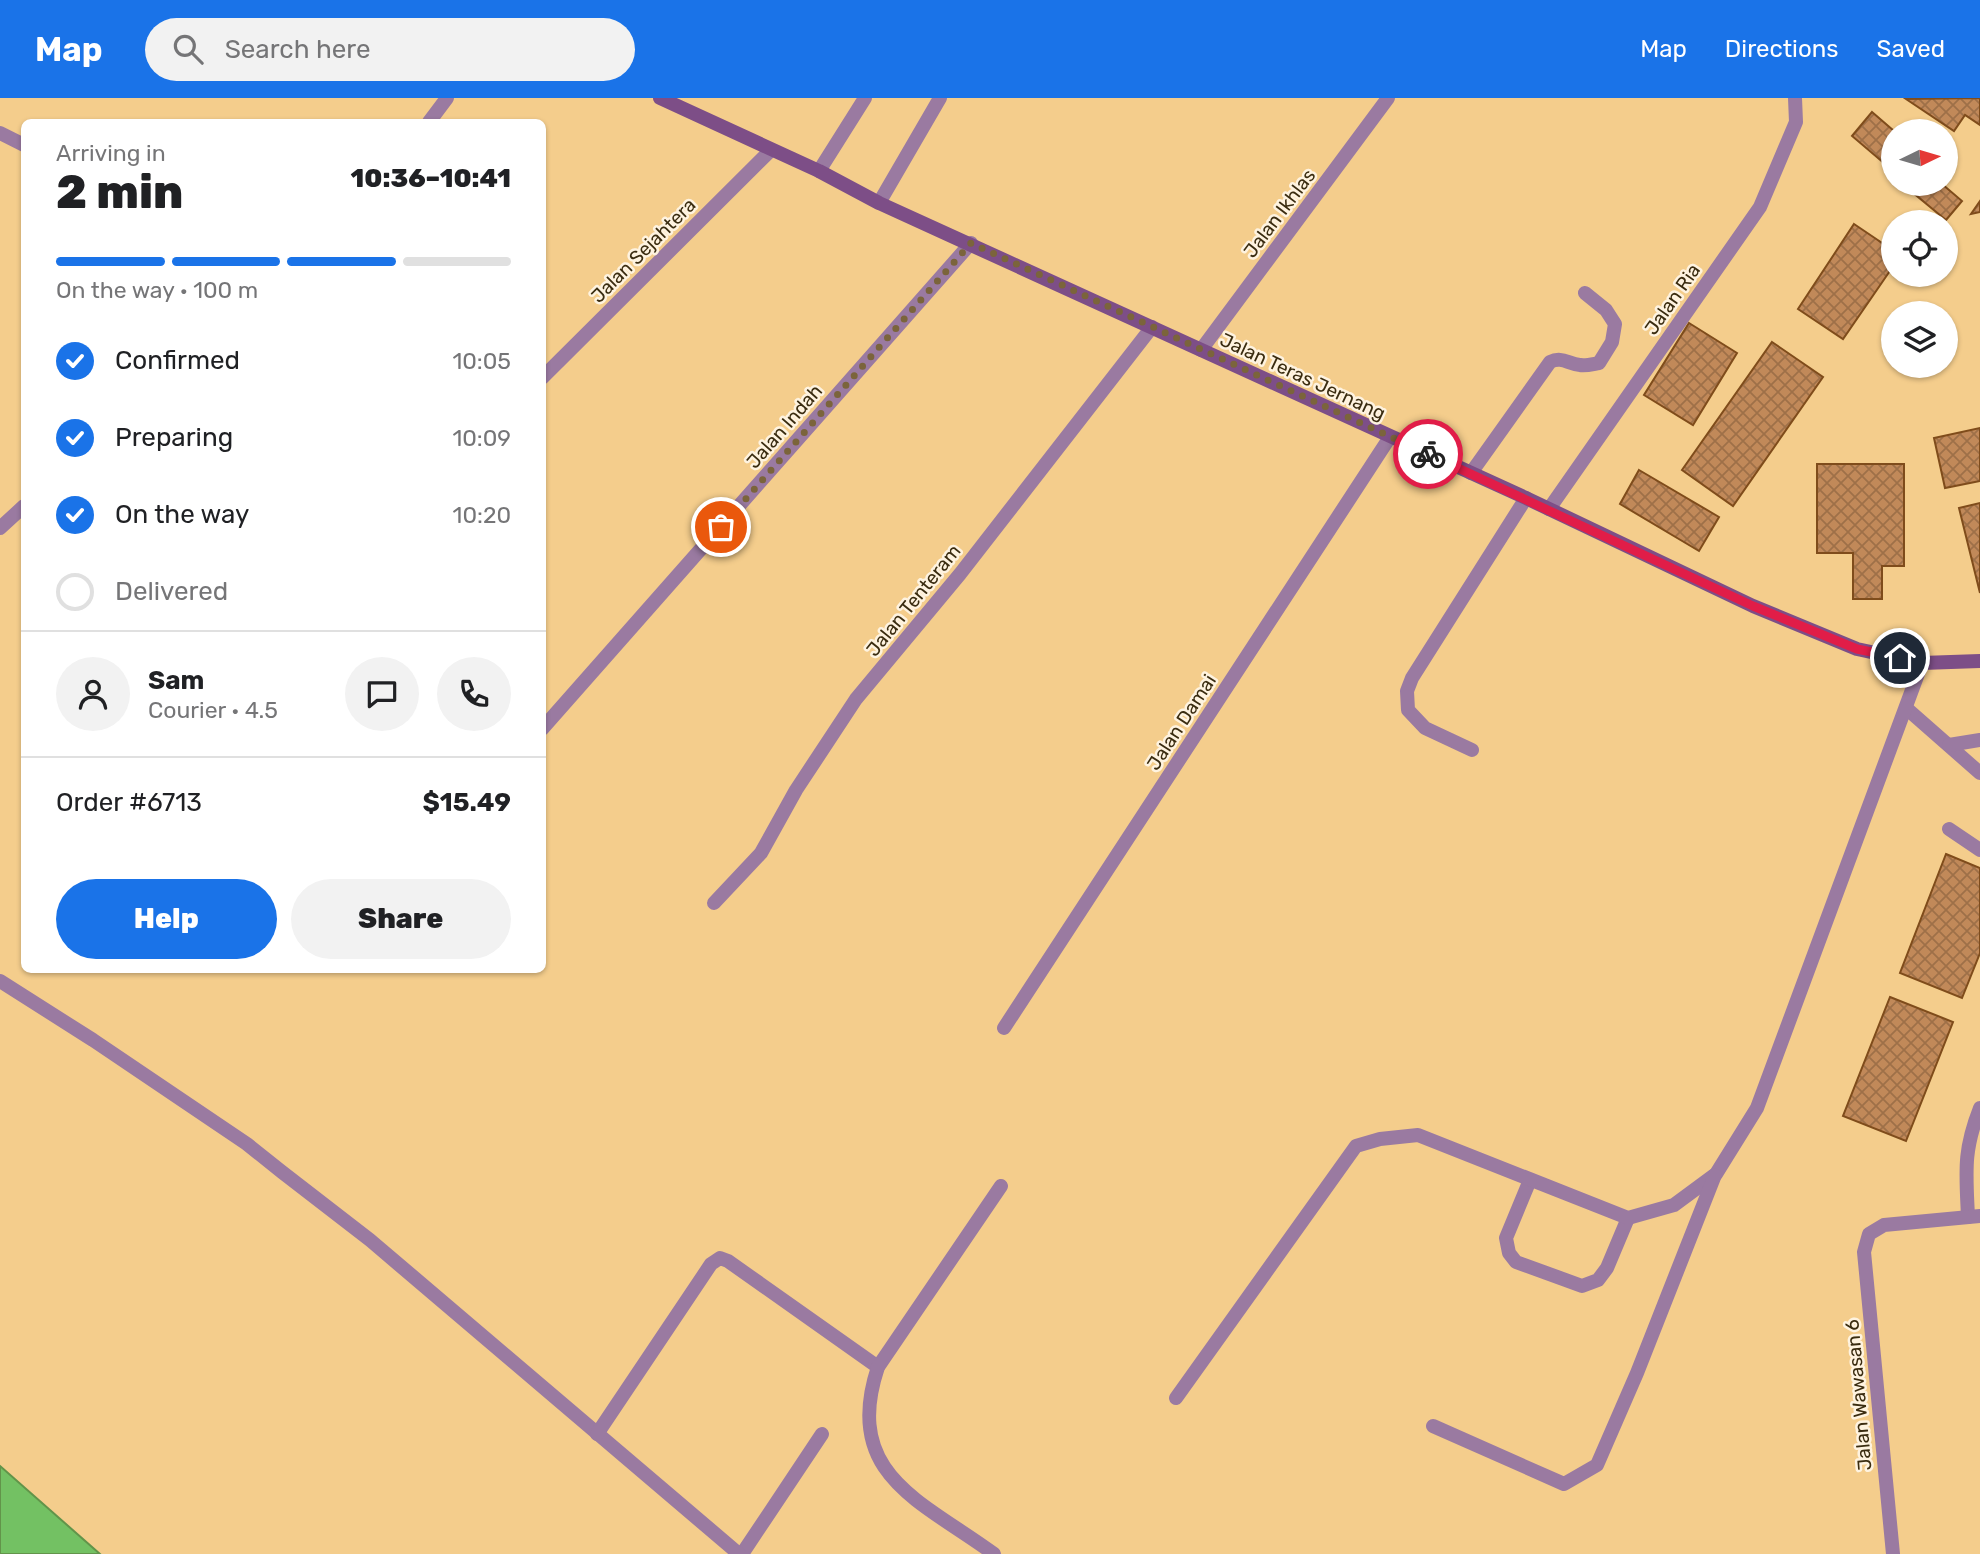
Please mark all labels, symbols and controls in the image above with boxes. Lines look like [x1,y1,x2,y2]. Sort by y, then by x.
search box [145,18,635,81]
text: Map [35,30,103,69]
icon: search [169,30,207,68]
text: Search here [225,34,370,65]
text: Map [1640,35,1687,63]
text: Directions [1725,35,1838,63]
text: Saved [1876,35,1945,63]
north arrow [1881,119,1958,196]
map controls [1881,119,1958,378]
text: Arriving in [56,139,166,167]
text: 10:36–10:41 [351,163,511,194]
street label: Jalan Ikhlas [1239,164,1320,262]
text: 2 min [56,165,183,220]
street label: Jalan Sejahtera [586,193,700,307]
button: locate [1881,210,1958,287]
street label: Jalan Ria [1640,259,1705,339]
text: On the way · 100 m [56,276,258,304]
button: layers [1881,301,1958,378]
street label: Jalan Teras Jernang [1216,328,1389,425]
icon: check [56,342,94,380]
text: Confirmed [115,345,240,376]
text: 10:05 [452,347,511,375]
street label: Jalan Indah [742,380,827,473]
icon: check [56,419,94,457]
courier [1393,419,1463,489]
text: Preparing [115,422,233,453]
text: 10:09 [452,424,511,452]
icon: bike [1409,435,1447,473]
icon: check [56,496,94,534]
pin [691,497,751,557]
text: On the way [115,499,249,530]
text: 10:20 [453,501,511,529]
icon: bag [702,508,740,546]
street label: Jalan Tenteram [861,540,965,661]
text: Delivered [115,576,228,607]
pin [1870,628,1930,688]
icon: home [1881,639,1919,677]
button: person [56,657,130,731]
button: chat [345,657,419,731]
button: phone [437,657,511,731]
text: Sam [148,665,204,696]
street label: Jalan Damai [1142,670,1221,774]
text: Courier · 4.5 [148,696,278,724]
text: Order #6713 [56,787,202,818]
text: $15.49 [422,787,511,818]
button: Help [56,879,277,959]
button: Share [291,879,511,959]
street label: Jalan Wawasan 6 [1840,1318,1877,1472]

